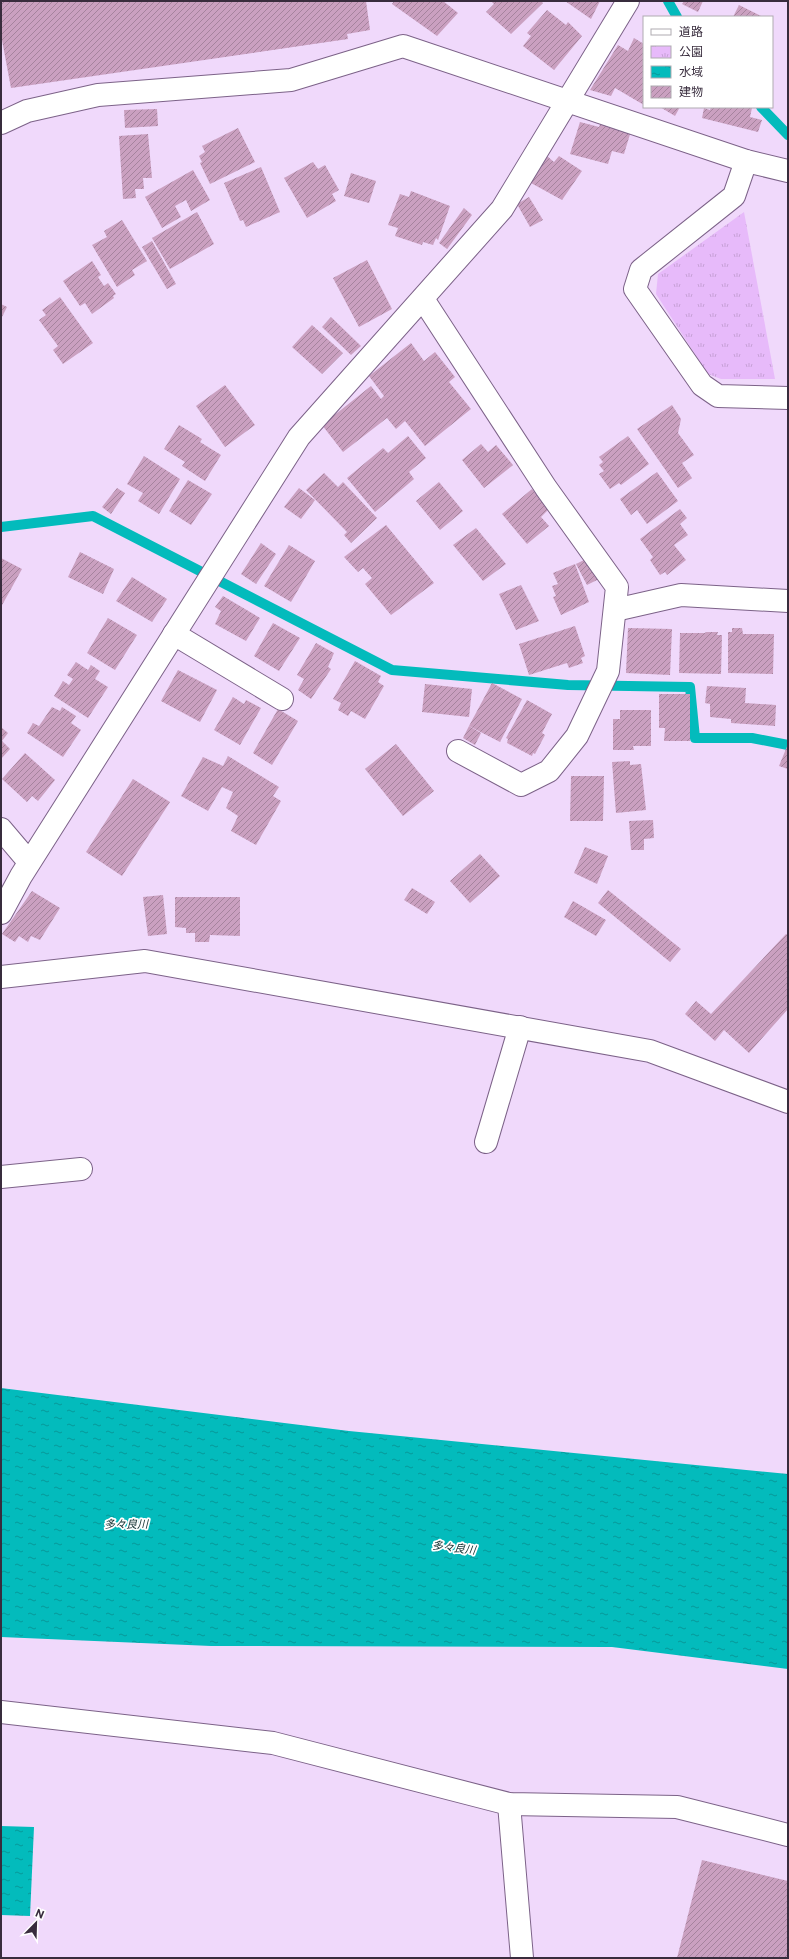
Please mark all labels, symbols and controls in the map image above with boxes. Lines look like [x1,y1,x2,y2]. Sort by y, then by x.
legend [643,16,773,108]
text: 道路 [679,24,703,38]
text: 公園 [679,44,703,58]
text: 水域 [679,64,703,78]
text: 建物 [679,84,703,98]
water label: 多々良川 [104,1517,149,1530]
water label: 多々良川 [431,1538,478,1556]
north arrow [16,1903,56,1943]
text: N [34,1906,46,1921]

